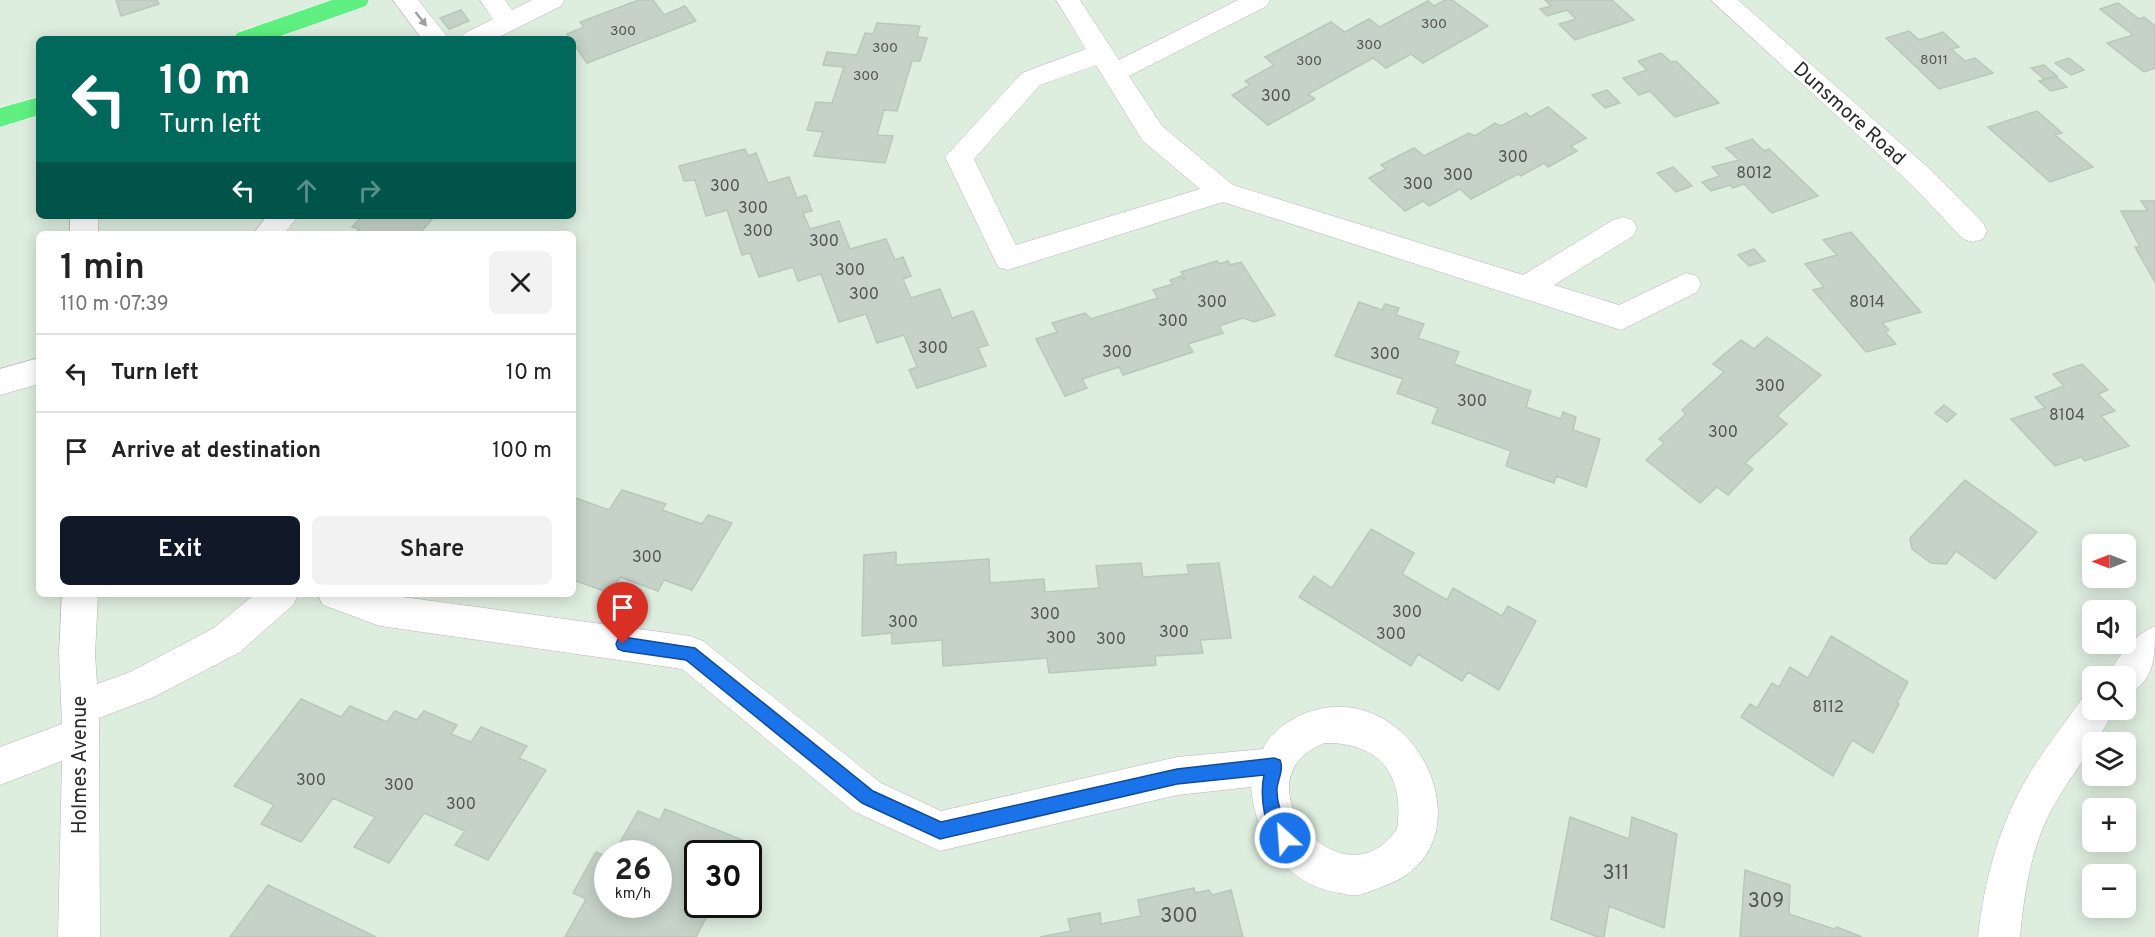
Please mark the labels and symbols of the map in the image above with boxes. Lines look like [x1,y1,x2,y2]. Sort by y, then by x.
one-way arrow [414,12,426,27]
house number: 300 [1421,16,1447,33]
house number: 300 [610,23,636,40]
house number: 300 [1356,37,1382,54]
house number: 300 [872,40,898,57]
house number: 8011 [1920,52,1948,69]
house number: 300 [1296,53,1322,70]
street label: Dunsmore Road [1787,57,1911,172]
house number: 300 [853,68,879,85]
house number: 300 [1261,87,1291,107]
house number: 300 [1498,148,1528,168]
house number: 8012 [1736,164,1772,184]
house number: 300 [1443,166,1473,186]
house number: 300 [1403,175,1433,195]
house number: 300 [710,177,740,197]
house number: 300 [738,199,768,219]
house number: 300 [743,222,773,242]
house number: 300 [809,232,839,252]
house number: 300 [835,261,865,281]
house number: 300 [849,285,879,305]
house number: 300 [1197,293,1227,313]
house number: 8014 [1849,293,1885,313]
house number: 300 [1158,312,1188,332]
house number: 300 [918,339,948,359]
house number: 300 [1102,343,1132,363]
house number: 300 [1370,345,1400,365]
house number: 300 [1755,377,1785,397]
house number: 300 [1457,392,1487,412]
house number: 8104 [2049,406,2085,426]
house number: 300 [1708,423,1738,443]
north arrow [2082,534,2136,588]
house number: 300 [632,548,662,568]
pin [597,582,648,644]
house number: 300 [1392,603,1422,623]
house number: 300 [1030,605,1060,625]
house number: 300 [888,613,918,633]
house number: 300 [1159,623,1189,643]
house number: 300 [1376,625,1406,645]
house number: 300 [1046,629,1076,649]
house number: 300 [1096,630,1126,650]
street label: Holmes Avenue [68,696,94,834]
house number: 8112 [1812,698,1844,718]
house number: 300 [296,771,326,791]
house number: 300 [384,776,414,796]
house number: 300 [446,795,476,815]
position arrow [1253,806,1317,870]
speed limit sign: 30 [684,840,762,918]
house number: 311 [1603,861,1629,887]
house number: 309 [1748,889,1784,915]
house number: 300 [1160,904,1198,930]

